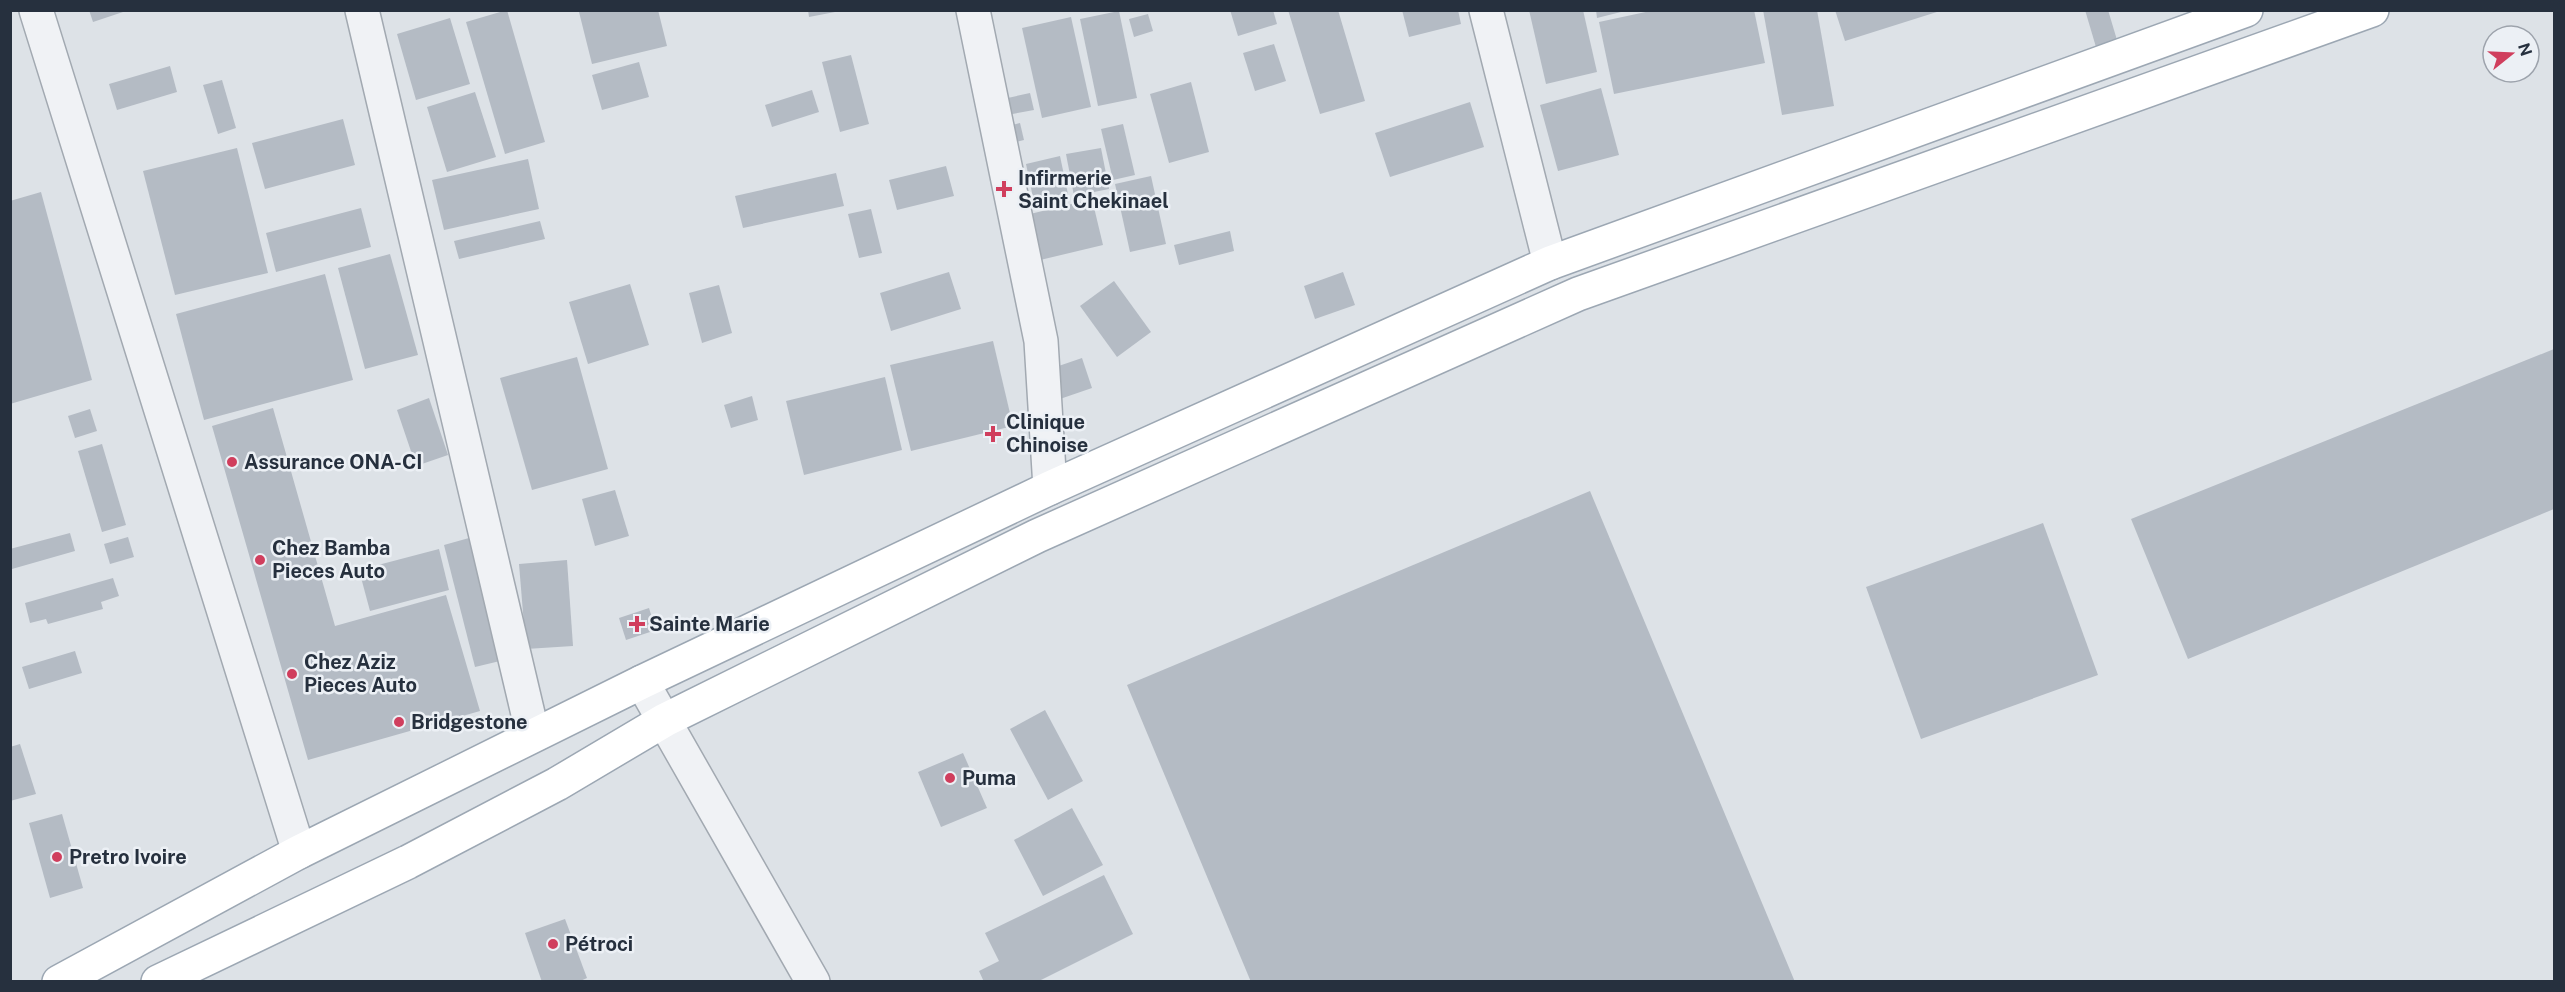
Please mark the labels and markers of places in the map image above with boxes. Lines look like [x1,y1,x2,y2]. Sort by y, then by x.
place label: Infirmerie Saint Chekinael [1018,166,1169,213]
marker: Infirmerie Saint Chekinael [995,180,1013,198]
place label: Clinique Chinoise [1006,410,1088,457]
marker: Clinique Chinoise [984,425,1002,443]
place label: Assurance ONA-CI [244,450,422,474]
marker: Assurance ONA-CI [225,455,239,469]
place label: Chez Bamba Pieces Auto [272,536,390,583]
marker: Chez Bamba Pieces Auto [253,553,267,567]
place label: Sainte Marie [649,612,770,636]
marker: Sainte Marie [630,617,644,631]
place label: Chez Aziz Pieces Auto [304,650,417,697]
marker: Chez Aziz Pieces Auto [285,667,299,681]
place label: Bridgestone [411,710,528,734]
marker: Bridgestone [392,715,406,729]
place label: Puma [962,766,1016,790]
marker: Puma [943,771,957,785]
place label: Pretro Ivoire [69,845,187,869]
marker: Pretro Ivoire [50,850,64,864]
place label: Pétroci [565,932,633,956]
marker: Pétroci [546,937,560,951]

